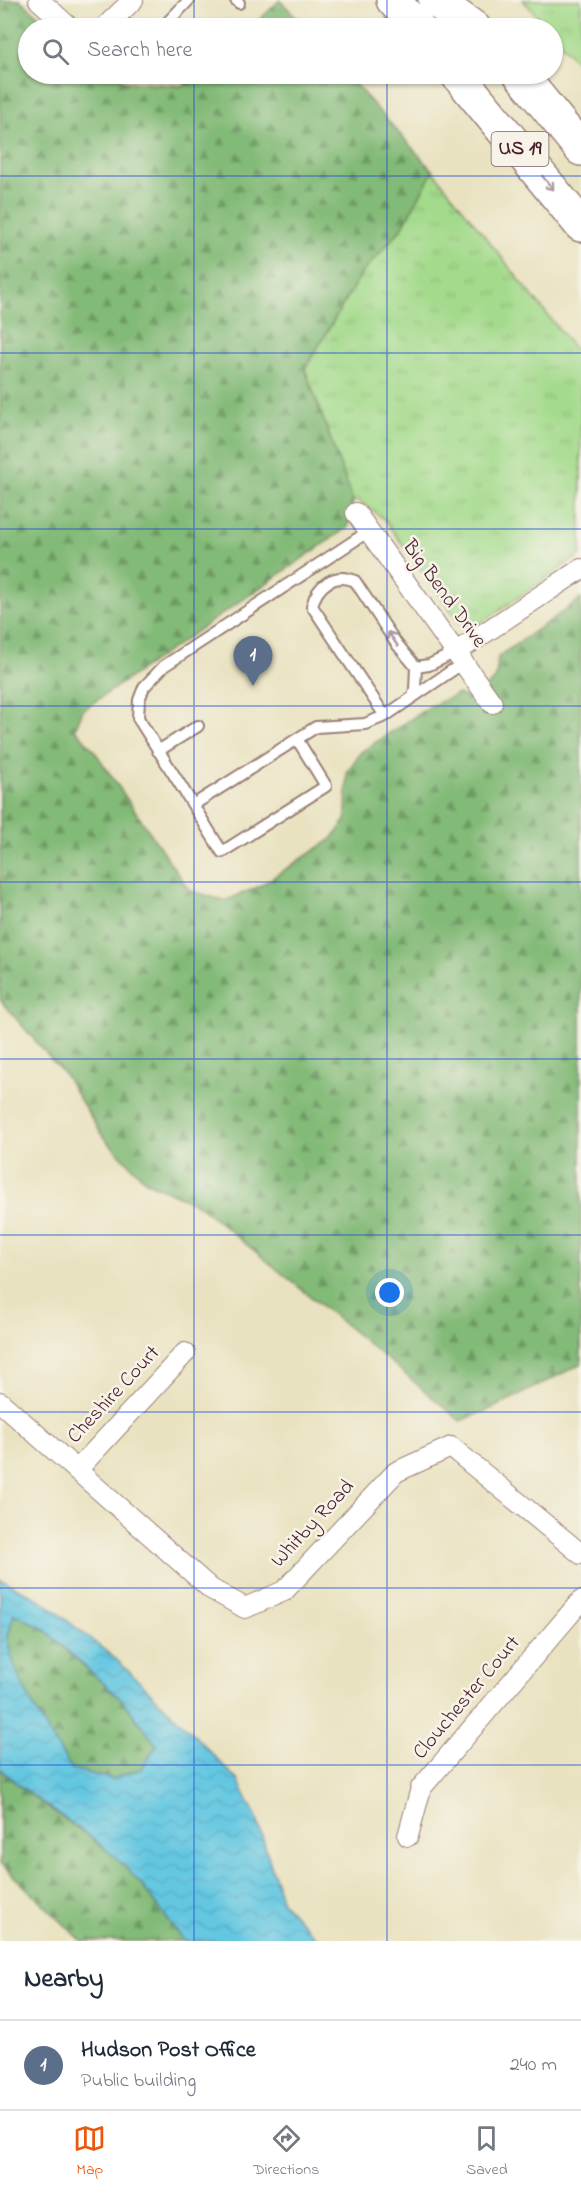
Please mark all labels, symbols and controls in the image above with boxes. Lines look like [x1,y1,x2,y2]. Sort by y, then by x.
search box [18,18,563,84]
icon: search [39,35,72,68]
text: Search here [87,35,192,67]
road number: US 19 [492,132,548,166]
one-way arrow [541,175,554,191]
street label: Big Bend Drive [392,533,494,656]
one-way arrow [387,631,399,648]
pin: 1 [234,636,272,686]
your location [375,1278,404,1307]
street label: Cheshire Court [61,1339,167,1451]
street label: Whitby Road [264,1473,363,1576]
street label: Clouchester Court [406,1630,528,1766]
text: Nearby [24,1961,103,1999]
text: Hudson Post Office [81,2035,256,2067]
text: 1 [40,2051,47,2080]
text: 240 m [510,2051,557,2080]
text: Public building [81,2067,196,2096]
tab: Map [73,2122,106,2182]
tab: Directions [253,2122,319,2182]
tab: Saved [466,2122,508,2182]

